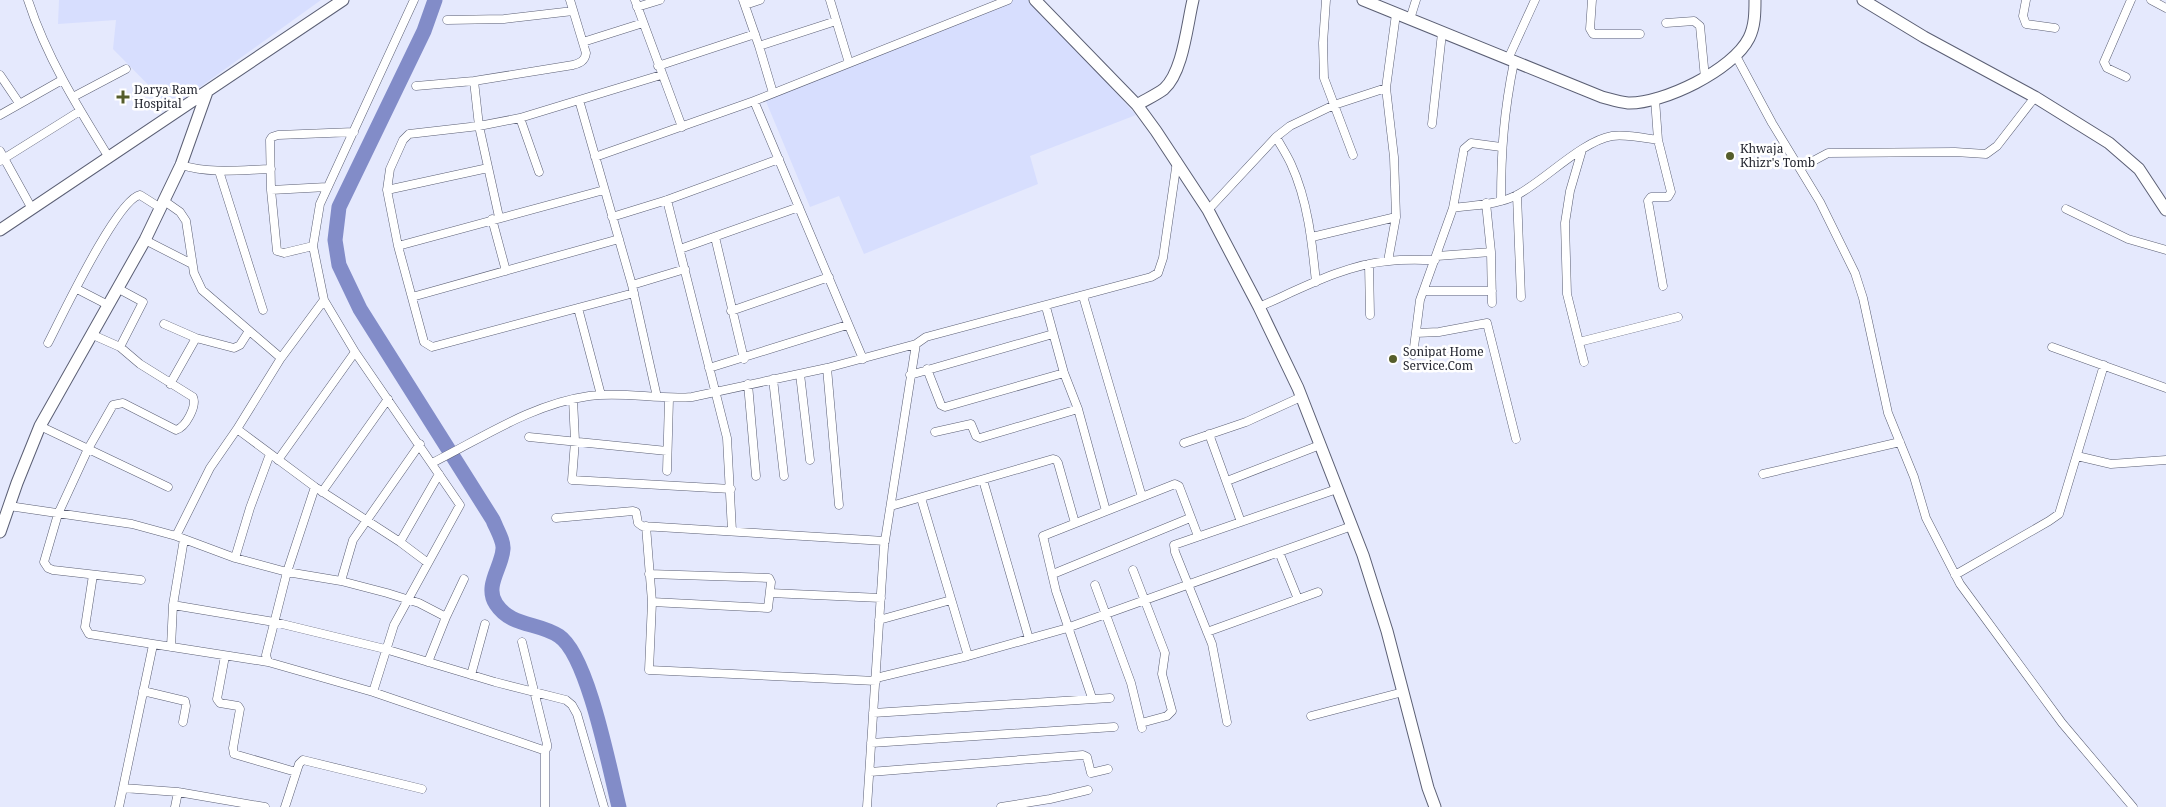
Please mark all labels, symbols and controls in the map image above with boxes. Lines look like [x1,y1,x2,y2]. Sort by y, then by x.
place label: Darya Ram Hospital [134,81,198,112]
marker: Darya Ram Hospital [116,90,130,104]
place label: Khwaja Khizr's Tomb [1740,140,1815,171]
marker: Khwaja Khizr's Tomb [1724,150,1736,162]
place label: Sonipat Home Service.Com [1403,343,1484,374]
marker: Sonipat Home Service.Com [1387,353,1399,365]

